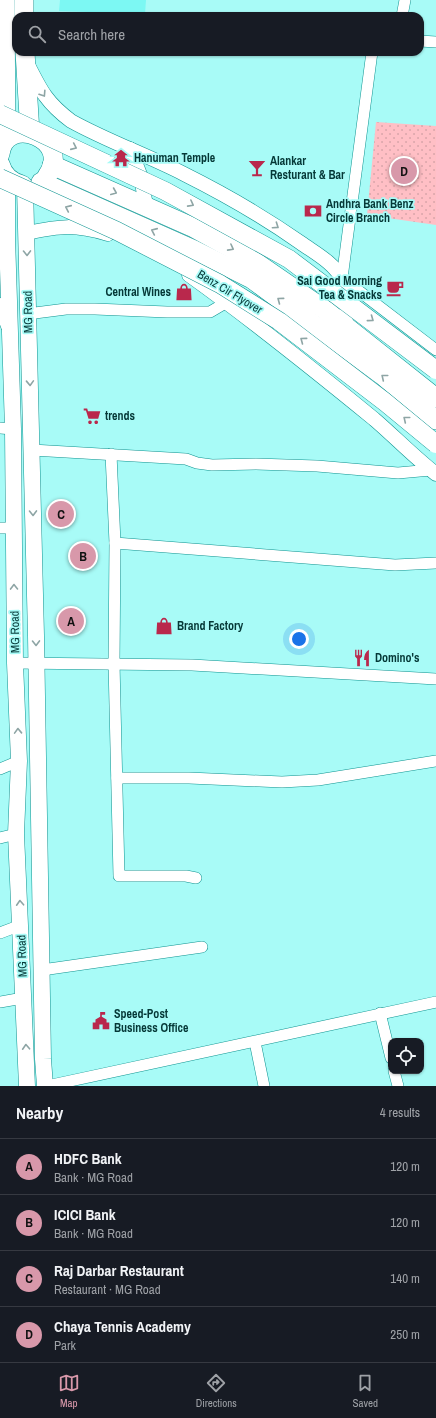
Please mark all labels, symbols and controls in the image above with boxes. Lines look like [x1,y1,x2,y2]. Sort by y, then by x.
search box [12,12,424,56]
icon: search [26,23,48,45]
text: Search here [58,24,125,45]
one-way arrow [38,90,46,97]
one-way arrow [70,142,77,150]
temple icon: Hanuman Temple [111,148,131,168]
place label: Hanuman Temple [134,150,216,166]
place label: Alankar Resturant & Bar [270,153,345,183]
pin: D [391,156,417,186]
bar icon: Alankar Resturant & Bar [247,158,267,178]
one-way arrow [110,187,117,195]
place label: Andhra Bank Benz Circle Branch [326,196,414,226]
one-way arrow [186,200,194,207]
bank icon: Andhra Bank Benz Circle Branch [303,201,323,221]
one-way arrow [64,205,71,213]
one-way arrow [272,221,279,229]
one-way arrow [151,228,158,236]
one-way arrow [227,244,234,251]
one-way arrow [23,250,31,256]
street label: Benz Cir Flyover [194,266,266,318]
place label: Sai Good Morning Tea & Snacks [297,273,383,303]
cafe icon: Sai Good Morning Tea & Snacks [385,278,405,298]
shop icon: Central Wines [174,282,194,302]
place label: Central Wines [105,284,172,300]
street label: MG Road [20,291,36,333]
one-way arrow [278,297,285,304]
one-way arrow [366,314,373,321]
one-way arrow [300,337,307,344]
one-way arrow [382,375,389,382]
one-way arrow [25,380,34,386]
supermarket icon: trends [82,406,102,426]
place label: trends [105,408,136,424]
one-way arrow [403,416,410,423]
pin: C [48,499,74,529]
one-way arrow [29,510,37,516]
pin: B [70,541,96,571]
one-way arrow [10,584,18,590]
pin: A [58,606,84,636]
street label: MG Road [7,611,23,653]
shop icon: Brand Factory [154,616,174,636]
place label: Brand Factory [177,618,244,634]
your location [289,629,309,649]
one-way arrow [32,640,40,646]
restaurant icon: Domino's [352,648,372,668]
place label: Domino's [375,650,420,666]
one-way arrow [13,728,22,734]
one-way arrow [16,900,24,906]
street label: MG Road [13,935,31,977]
place label: Speed-Post Business Office [114,1006,189,1036]
public building icon: Speed-Post Business Office [91,1011,111,1031]
map controls [388,1038,424,1074]
button: locate [388,1038,424,1074]
one-way arrow [21,1044,30,1050]
text: Nearby [16,1101,63,1124]
text: 4 results [380,1104,420,1121]
text: HDFC Bank [54,1148,122,1169]
text: A [25,1158,33,1175]
text: 120 m [390,1158,420,1175]
text: Bank · MG Road [54,1169,133,1186]
text: ICICI Bank [54,1204,116,1225]
text: B [25,1214,33,1231]
text: 120 m [390,1214,420,1231]
text: Bank · MG Road [54,1225,133,1242]
text: Raj Darbar Restaurant [54,1260,184,1281]
text: C [25,1270,33,1287]
text: 140 m [390,1270,420,1287]
text: Restaurant · MG Road [54,1281,161,1298]
text: Chaya Tennis Academy [54,1316,191,1337]
text: D [25,1326,33,1343]
text: 250 m [390,1326,420,1343]
text: Park [54,1337,76,1354]
tab: Map [58,1372,80,1410]
tab: Directions [196,1372,237,1410]
tab: Saved [353,1372,378,1410]

